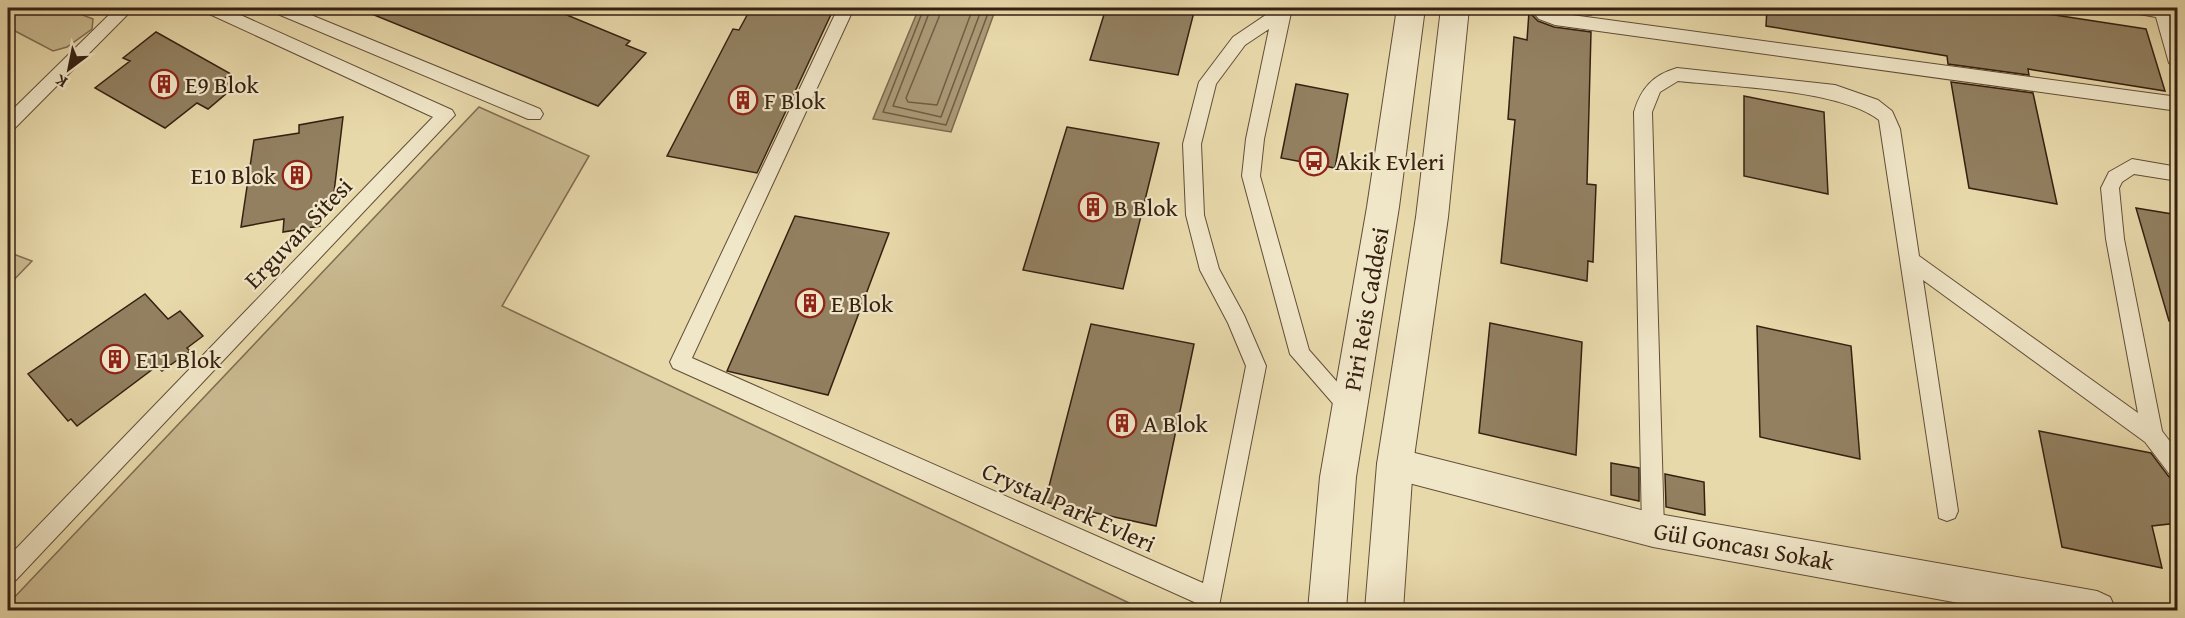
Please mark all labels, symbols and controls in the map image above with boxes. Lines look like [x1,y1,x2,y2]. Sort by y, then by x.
north arrow [39,39,99,99]
place label: E9 Blok [185,67,260,102]
text: K [50,68,72,95]
building icon: E9 Blok [148,68,180,100]
place label: F Blok [764,83,827,118]
building icon: F Blok [727,84,759,116]
place label: Akik Evleri [1335,144,1445,179]
bus stop icon: Akik Evleri [1298,145,1330,177]
place label: E10 Blok [191,158,277,193]
building icon: E10 Blok [281,159,313,191]
street label: Erguvan Sitesi [236,169,360,297]
place label: B Blok [1114,190,1178,225]
building icon: B Blok [1077,191,1109,223]
street label: Piri Reis Caddesi [1334,224,1398,394]
place label: E Blok [831,286,894,321]
building icon: E Blok [794,287,826,319]
place label: E11 Blok [136,342,222,377]
building icon: E11 Blok [99,343,131,375]
place label: A Blok [1143,406,1208,441]
building icon: A Blok [1106,407,1138,439]
street label: Crystal Park Evleri [977,453,1162,561]
street label: Gül Goncası Sokak [1651,513,1838,579]

